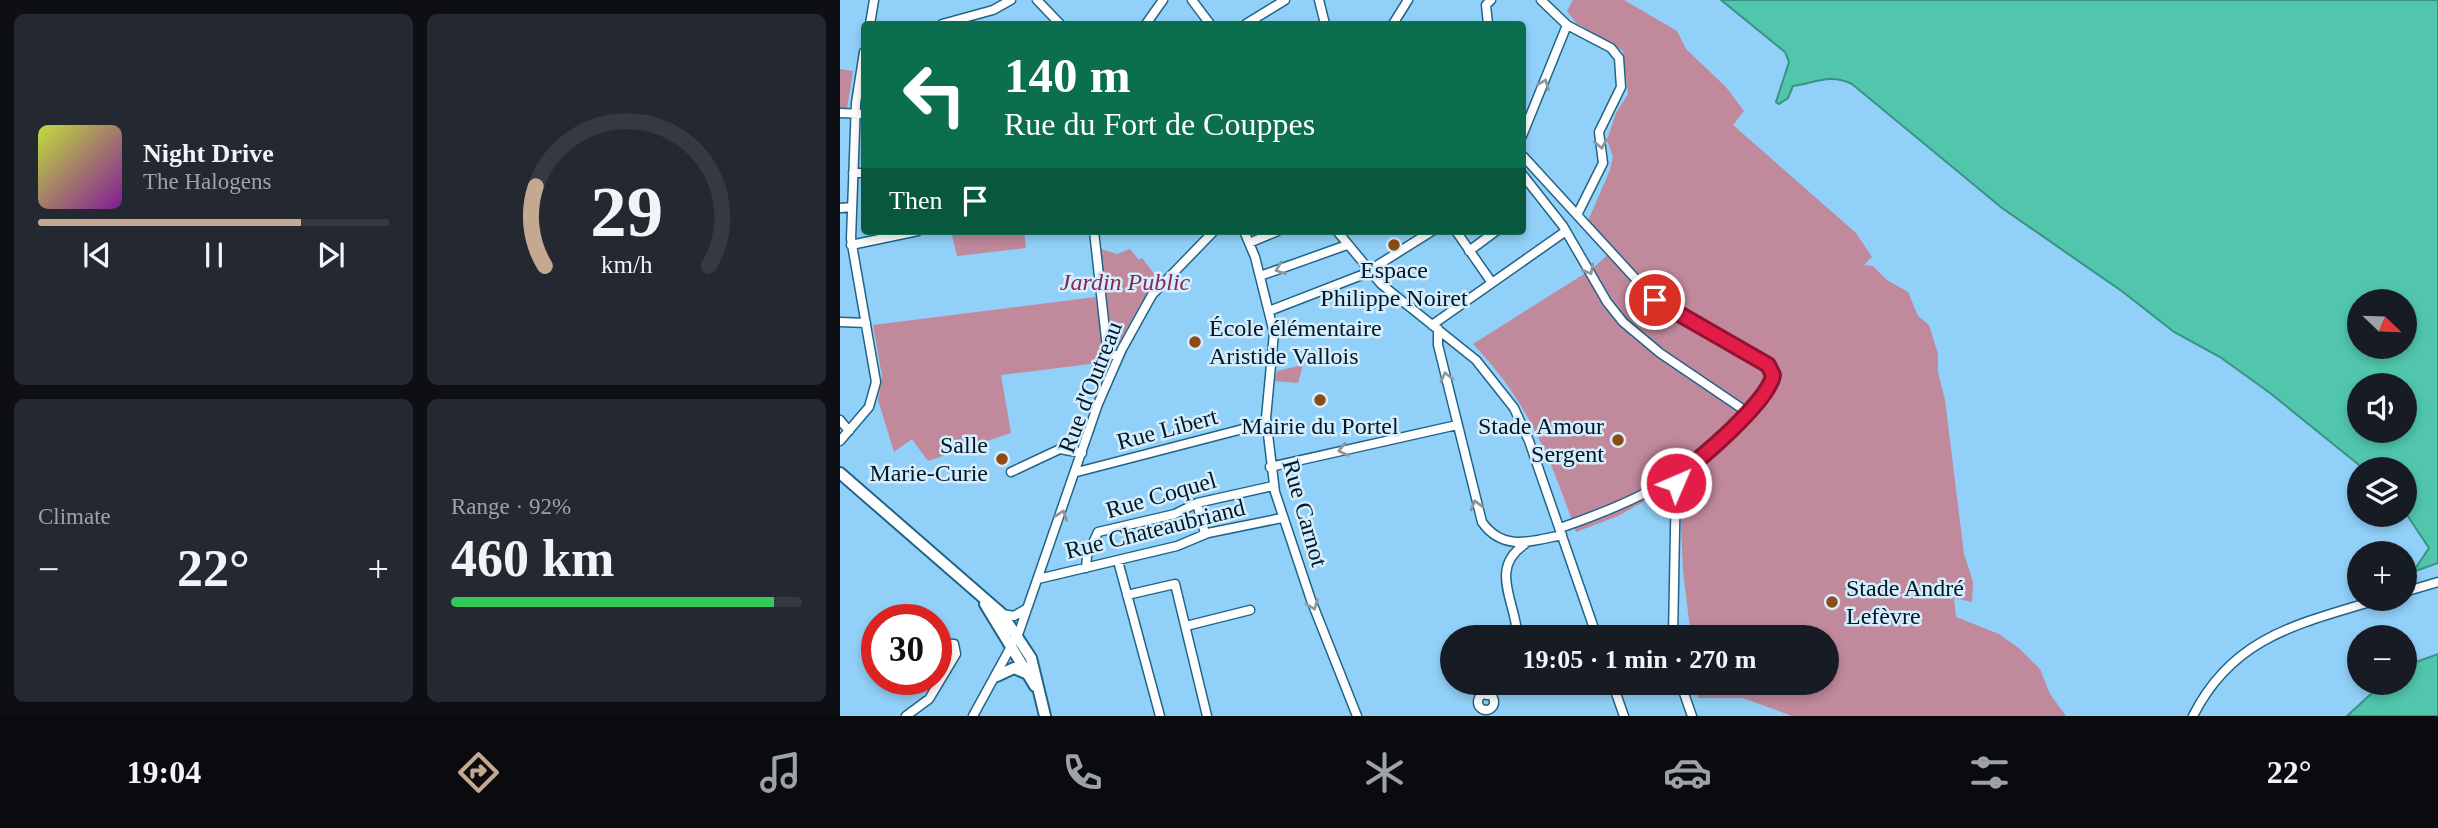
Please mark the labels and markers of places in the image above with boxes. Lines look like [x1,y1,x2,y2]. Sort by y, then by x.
marker: Espace Philippe Noiret [1386,237,1402,253]
place label: Espace Philippe Noiret [1320,257,1468,311]
pin [1625,270,1685,330]
place label: École élémentaire Aristide Vallois [1209,315,1382,369]
marker: École élémentaire Aristide Vallois [1187,334,1203,350]
marker: Mairie du Portel [1312,392,1328,408]
place label: Mairie du Portel [1241,413,1399,439]
place label: Stade Amour Sergent [1478,413,1604,467]
place label: Salle Marie-Curie [869,432,988,486]
marker: Stade Amour Sergent [1610,432,1626,448]
marker: Salle Marie-Curie [994,451,1010,467]
place label: Stade André Lefèvre [1846,575,1964,629]
marker: Stade André Lefèvre [1824,594,1840,610]

